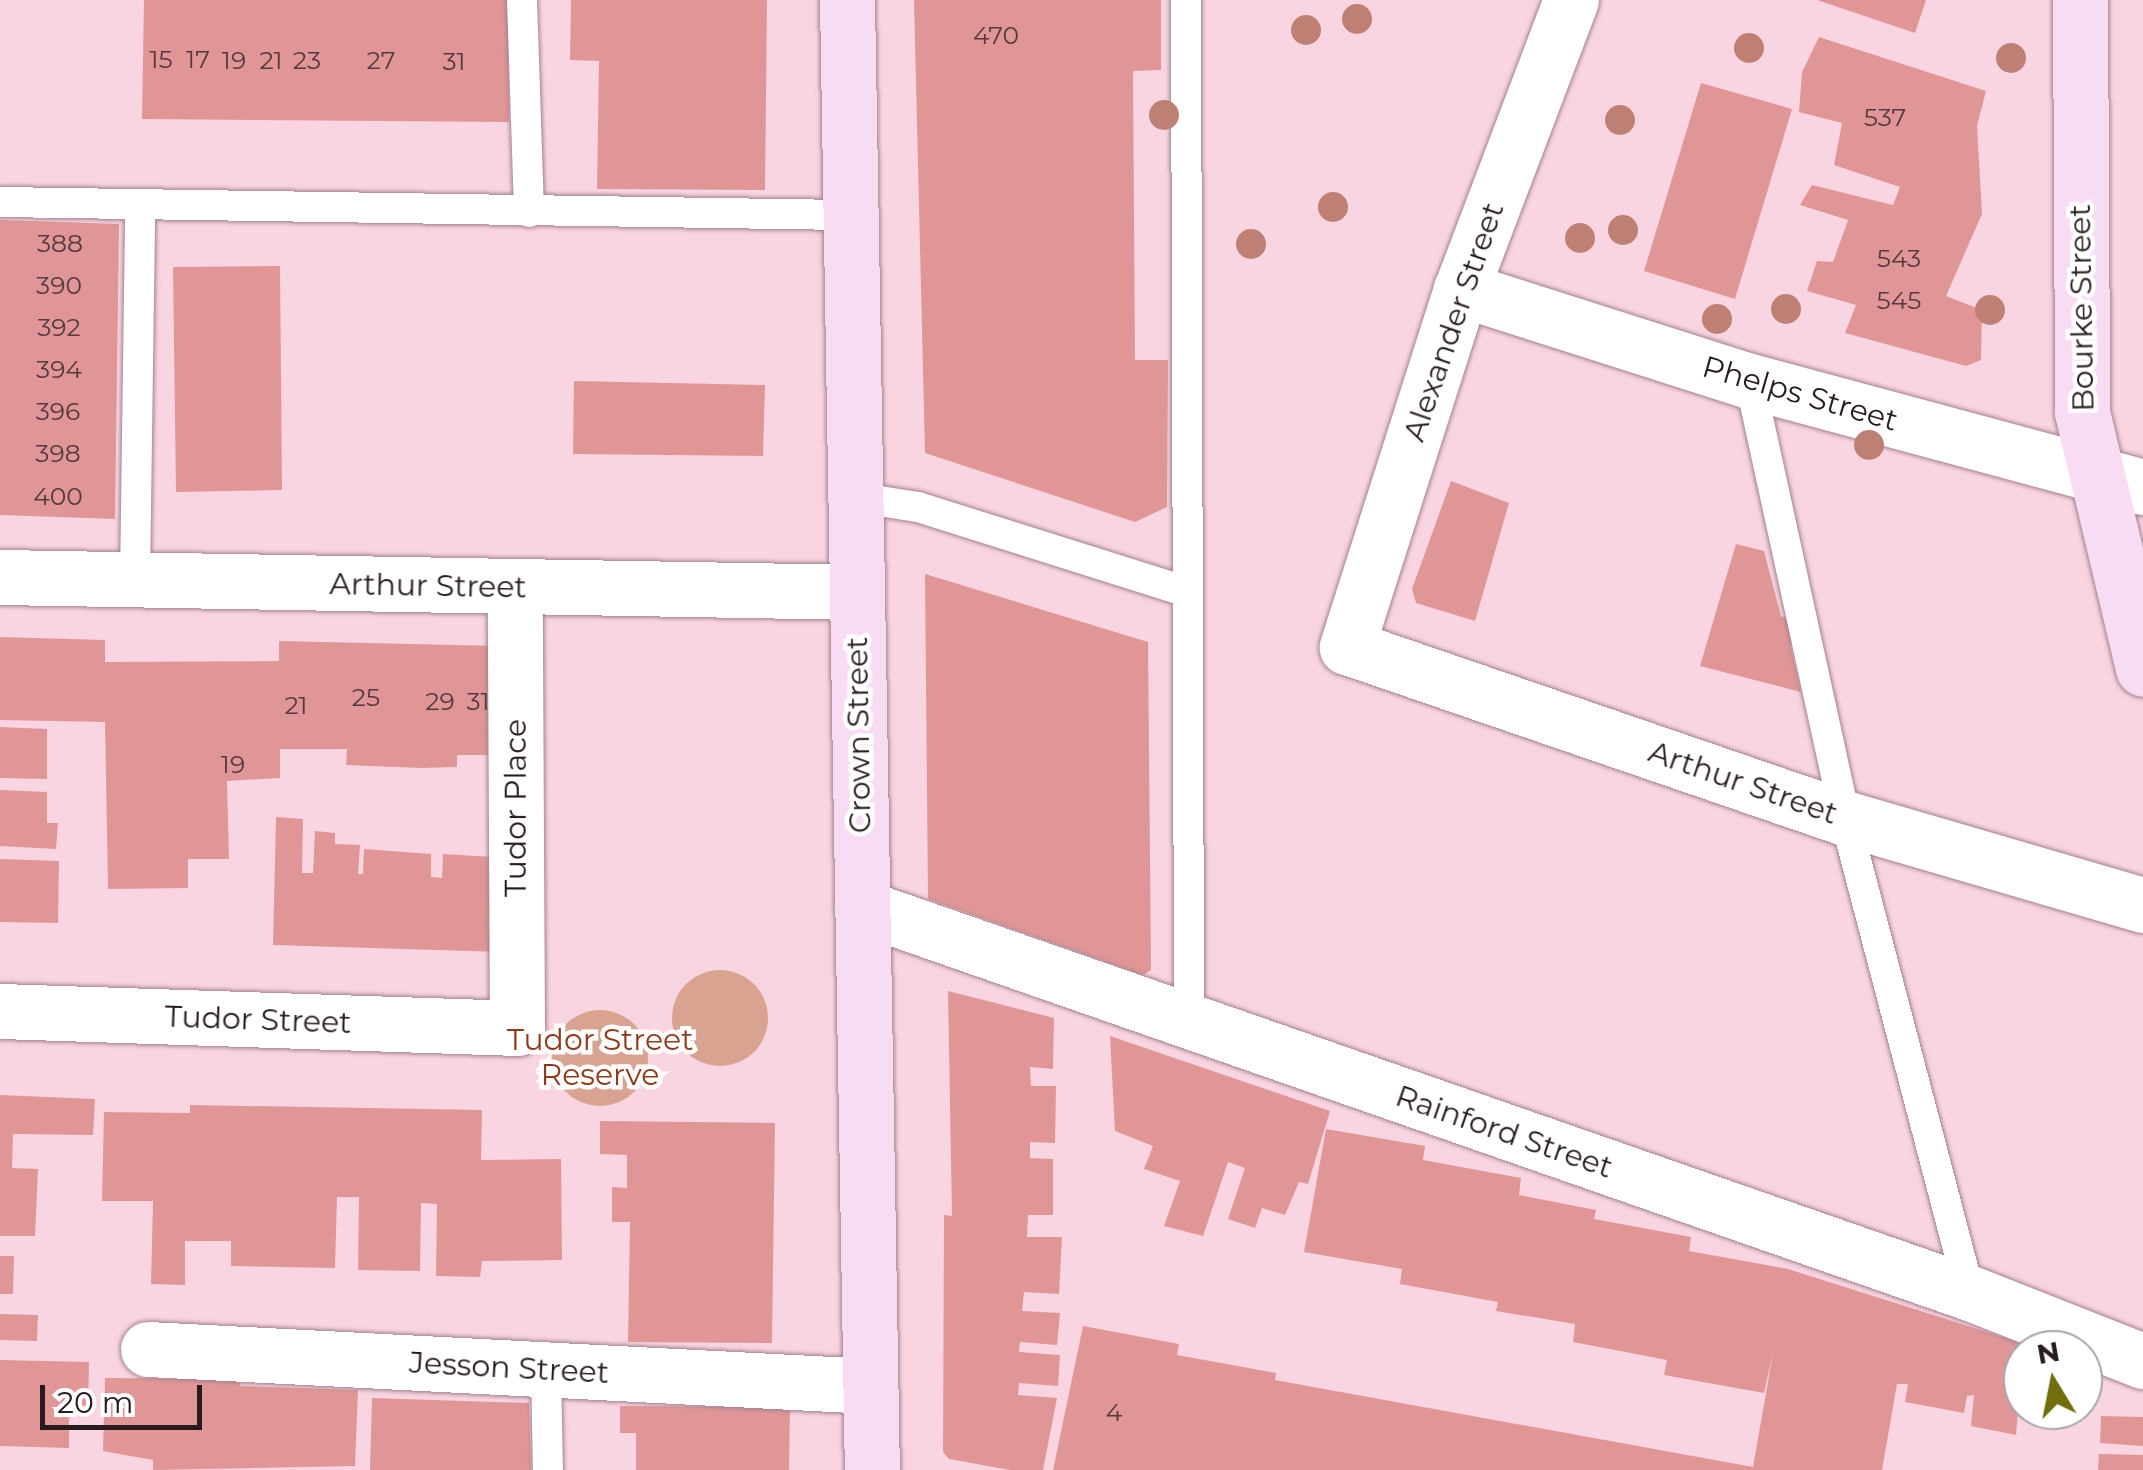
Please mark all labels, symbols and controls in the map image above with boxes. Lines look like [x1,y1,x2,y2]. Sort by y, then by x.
house number: 470 [973,20,1019,50]
house number: 15 [149,44,173,74]
house number: 17 [186,44,210,74]
house number: 19 [222,45,246,75]
house number: 21 [259,45,283,75]
house number: 23 [293,45,321,75]
house number: 27 [367,45,395,75]
house number: 31 [442,46,466,76]
house number: 537 [1864,102,1906,132]
street label: Alexander Street [1396,198,1512,446]
street label: Bourke Street [2062,204,2102,412]
house number: 388 [37,228,83,258]
house number: 543 [1877,243,1921,273]
house number: 390 [36,270,82,300]
house number: 545 [1877,285,1921,315]
house number: 392 [37,312,81,342]
street label: Phelps Street [1698,349,1902,439]
house number: 394 [36,354,82,384]
house number: 396 [36,396,80,426]
house number: 398 [35,438,81,468]
house number: 400 [33,481,83,511]
street label: Arthur Street [329,566,527,606]
street label: Crown Street [839,636,879,834]
house number: 25 [352,682,380,712]
house number: 29 [425,686,455,716]
house number: 31 [466,686,490,716]
house number: 21 [284,690,308,720]
street label: Tudor Place [498,719,534,897]
street label: Arthur Street [1644,734,1842,832]
house number: 19 [221,749,245,779]
street label: Tudor Street [164,999,352,1041]
park label: Tudor Street Reserve [507,1022,693,1092]
street label: Rainford Street [1391,1078,1617,1186]
north arrow [2003,1330,2103,1430]
text: N [2034,1334,2062,1371]
street label: Jesson Street [408,1345,610,1391]
scale bar [45,1365,208,1427]
text: 20 m [57,1384,134,1421]
house number: 4 [1106,1397,1122,1427]

